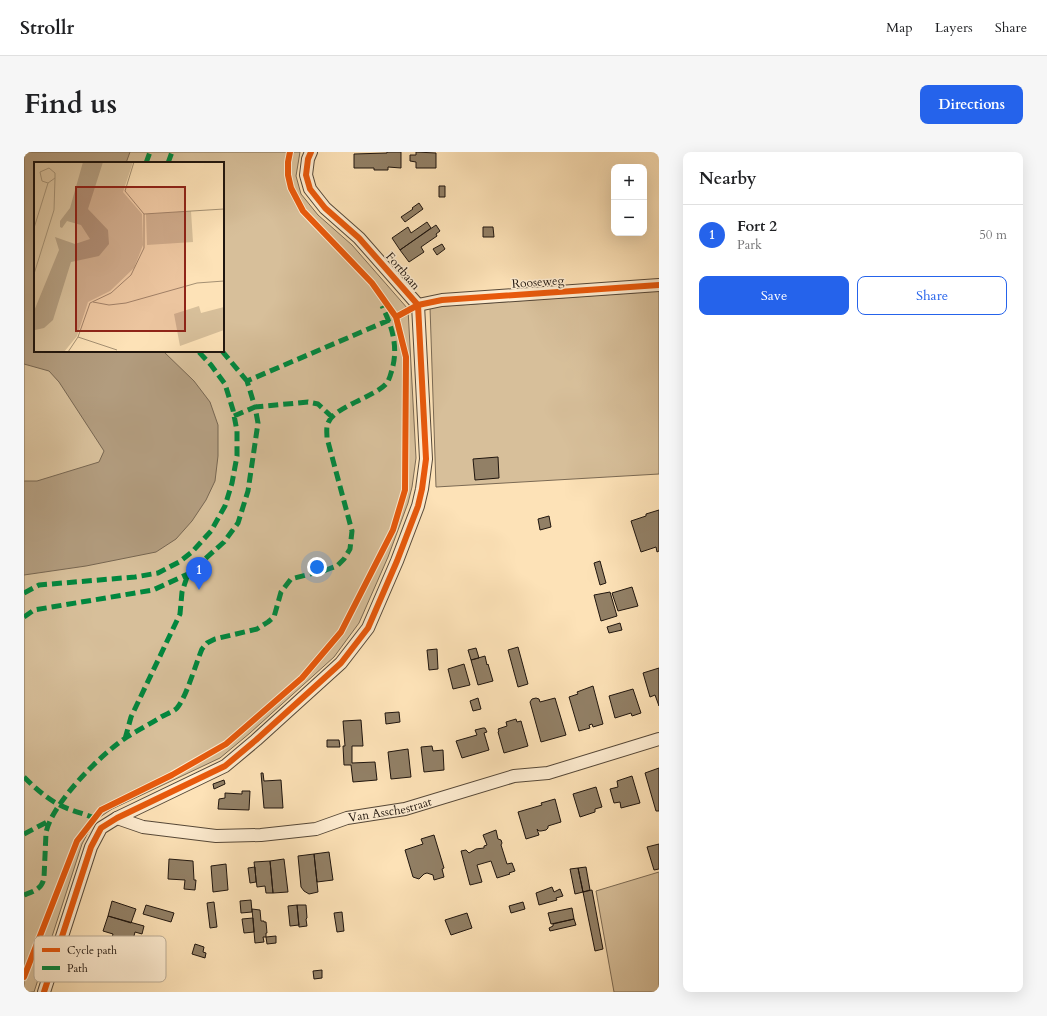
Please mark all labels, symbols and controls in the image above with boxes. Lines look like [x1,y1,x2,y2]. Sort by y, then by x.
text: Strollr [20,15,74,41]
text: Map [886,18,913,37]
text: Layers [935,18,973,37]
text: Share [995,18,1027,37]
text: Find us [24,85,117,123]
button: Directions [920,85,1023,124]
inset map [34,162,224,352]
map controls [611,164,647,236]
button: + [611,164,647,200]
text: Nearby [699,167,756,190]
button: − [611,200,647,236]
text: Fort 2 [737,216,777,236]
text: 1 [709,226,715,244]
text: 50 m [979,226,1007,244]
text: Park [737,236,762,254]
street label: Fortbaan [382,249,424,293]
street label: Rooseweg [511,272,565,292]
button: Save [699,276,849,315]
button: Share [857,276,1007,315]
pin: 1 [186,557,212,590]
your location [307,557,327,577]
street label: Van Asschestraat [347,793,434,826]
legend [34,936,166,982]
text: Cycle path [67,943,117,958]
text: Path [67,961,88,976]

